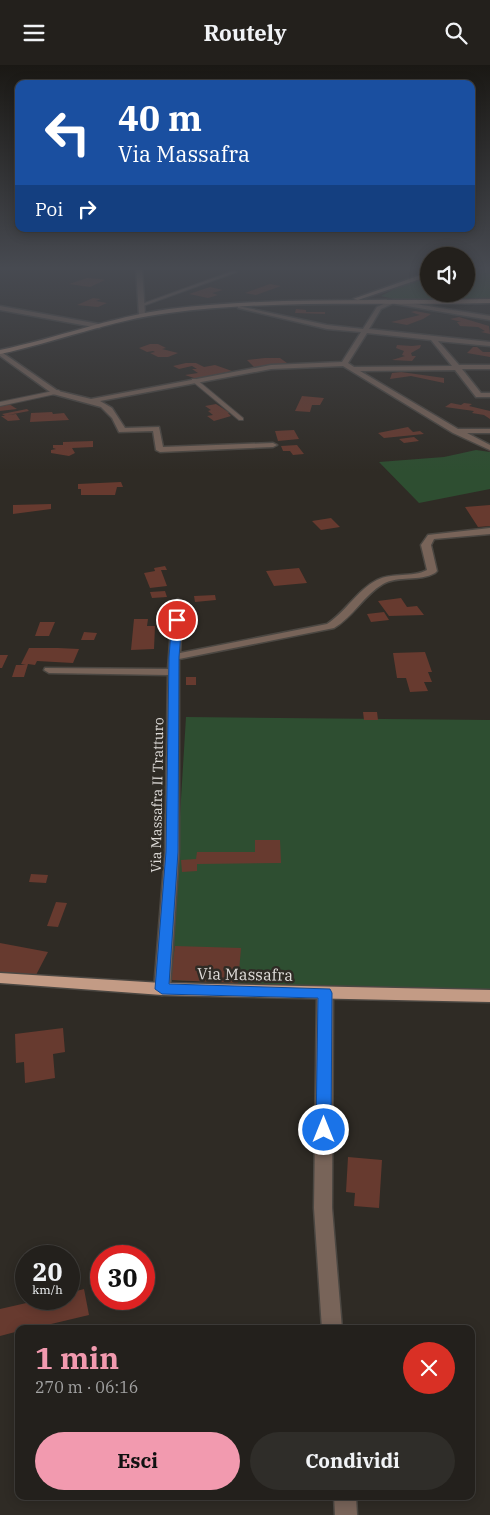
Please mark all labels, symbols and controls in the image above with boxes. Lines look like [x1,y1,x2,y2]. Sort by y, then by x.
text: Routely [203,18,287,47]
icon: menu [20,19,48,47]
icon: search [442,19,470,47]
text: 40 m [118,95,202,141]
icon: left [35,100,100,165]
text: Via Massafra [118,139,250,168]
icon: right [73,195,101,223]
text: Poi [35,197,63,221]
map controls [420,247,475,302]
button: sound [420,247,475,302]
pin [156,599,198,641]
icon: arrive [163,606,191,634]
street label: Via Massafra II Tratturo [147,717,167,873]
street label: Via Massafra [197,963,293,985]
position arrow [297,1103,349,1155]
speed limit sign: 30 [90,1245,155,1310]
text: 20 [32,1255,63,1288]
text: km/h [32,1282,63,1297]
text: 1 min [35,1338,119,1377]
button: close [403,1342,455,1394]
text: 270 m · 06:16 [35,1377,138,1397]
button: Esci [35,1432,240,1490]
button: Condividi [250,1432,455,1490]

